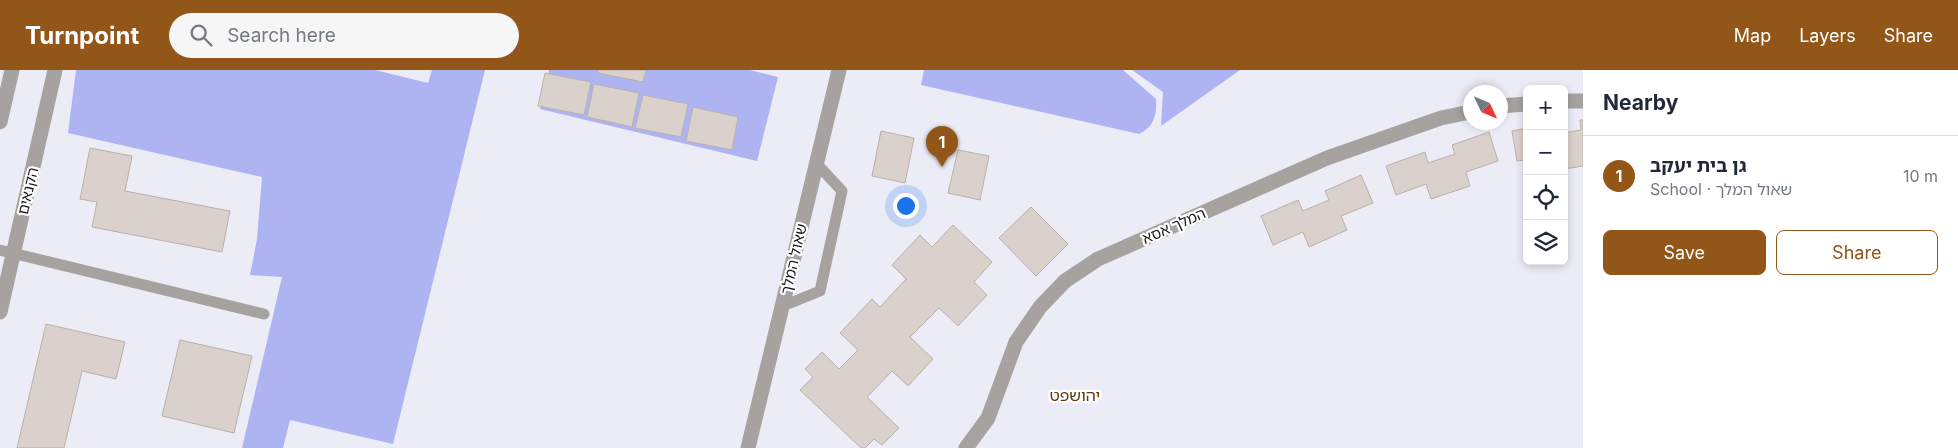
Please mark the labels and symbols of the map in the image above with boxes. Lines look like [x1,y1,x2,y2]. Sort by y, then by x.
north arrow [1463,85,1508,130]
pin: 1 [926,126,958,167]
street label: הקנאים [13,165,42,216]
your location [893,193,919,219]
street label: המלך אסא [1139,203,1209,248]
street label: שאול המלך [776,222,811,296]
district label: יהושפט [1050,385,1100,405]

